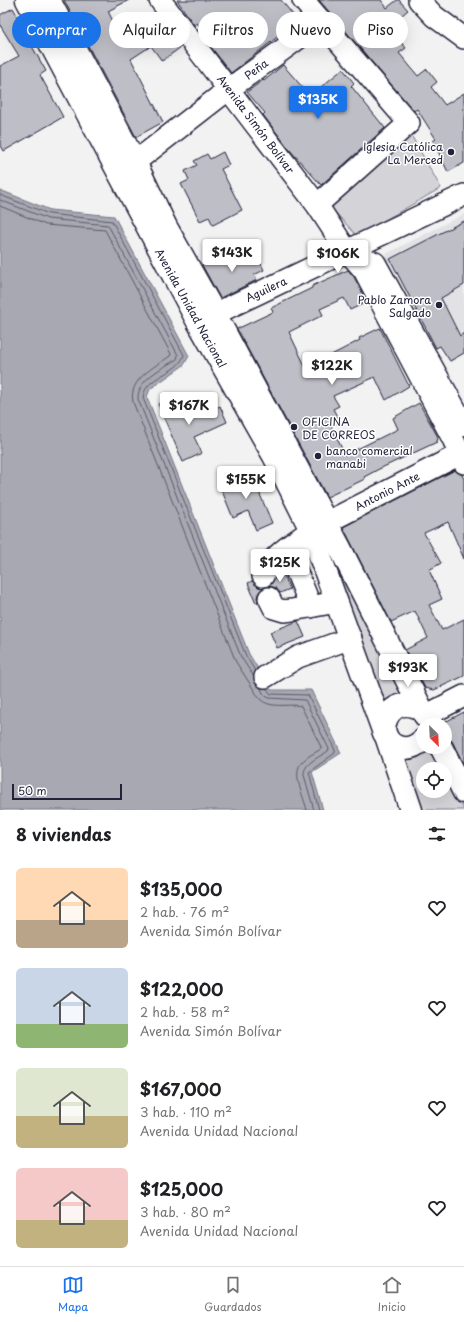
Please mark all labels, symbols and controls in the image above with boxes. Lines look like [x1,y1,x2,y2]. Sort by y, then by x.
chip: Comprar [12,12,101,48]
chip: Alquilar [109,12,190,48]
chip: Filtros [198,12,268,48]
chip: Nuevo [276,12,345,48]
chip: Piso [353,12,408,48]
street label: Peña [241,54,272,83]
street label: Avenida Simón Bolívar [213,71,299,177]
pin: $135K [290,86,346,120]
text: $135K [298,89,338,108]
place label: Iglesia Católica La Merced [363,138,443,168]
marker: Iglesia Católica La Merced [446,147,456,157]
pin: $143K [204,239,260,273]
pin: $106K [310,240,366,274]
text: $143K [211,242,253,261]
text: $106K [316,243,360,262]
street label: Avenida Unidad Nacional [151,245,231,371]
street label: Aguilera [243,272,290,306]
place label: Pablo Zamora Salgado [358,291,431,321]
marker: Pablo Zamora Salgado [434,300,444,310]
pin: $122K [304,352,360,386]
text: $122K [311,355,353,374]
pin: $167K [161,392,217,426]
text: $167K [169,395,209,414]
place label: OFICINA DE CORREOS [302,413,375,443]
marker: OFICINA DE CORREOS [289,422,299,432]
place label: banco comercial manabi [326,442,413,472]
marker: banco comercial manabi [313,451,323,461]
pin: $155K [218,466,274,500]
street label: Antonio Ante [351,467,423,515]
text: $155K [226,469,266,488]
pin: $125K [252,549,308,583]
text: $125K [260,552,300,571]
pin: $193K [380,654,436,688]
text: $193K [388,657,428,676]
north arrow [416,718,452,754]
map controls [416,718,452,798]
button: locate [416,762,452,798]
scale bar [12,782,122,801]
text: 50 m [18,782,47,799]
text: 8 viviendas [16,821,111,847]
icon: filters [426,823,448,845]
text: $135,000 [140,876,222,902]
icon: home [48,884,96,932]
icon: heart [426,897,448,919]
text: 2 hab. · 76 m² [140,902,229,921]
text: Avenida Simón Bolívar [140,921,281,940]
text: $122,000 [140,976,224,1002]
icon: home [48,984,96,1032]
icon: heart [426,997,448,1019]
text: 2 hab. · 58 m² [140,1002,230,1021]
text: Avenida Simón Bolívar [140,1021,281,1040]
text: $167,000 [140,1076,221,1102]
icon: home [48,1084,96,1132]
icon: heart [426,1097,448,1119]
text: 3 hab. · 110 m² [140,1102,232,1121]
text: Avenida Unidad Nacional [140,1121,298,1140]
text: $125,000 [140,1176,223,1202]
icon: home [48,1184,96,1232]
icon: heart [426,1197,448,1219]
text: 3 hab. · 80 m² [140,1202,231,1221]
text: Avenida Unidad Nacional [140,1221,298,1240]
tab: Mapa [58,1274,88,1315]
tab: Guardados [204,1274,262,1315]
tab: Inicio [378,1274,406,1315]

